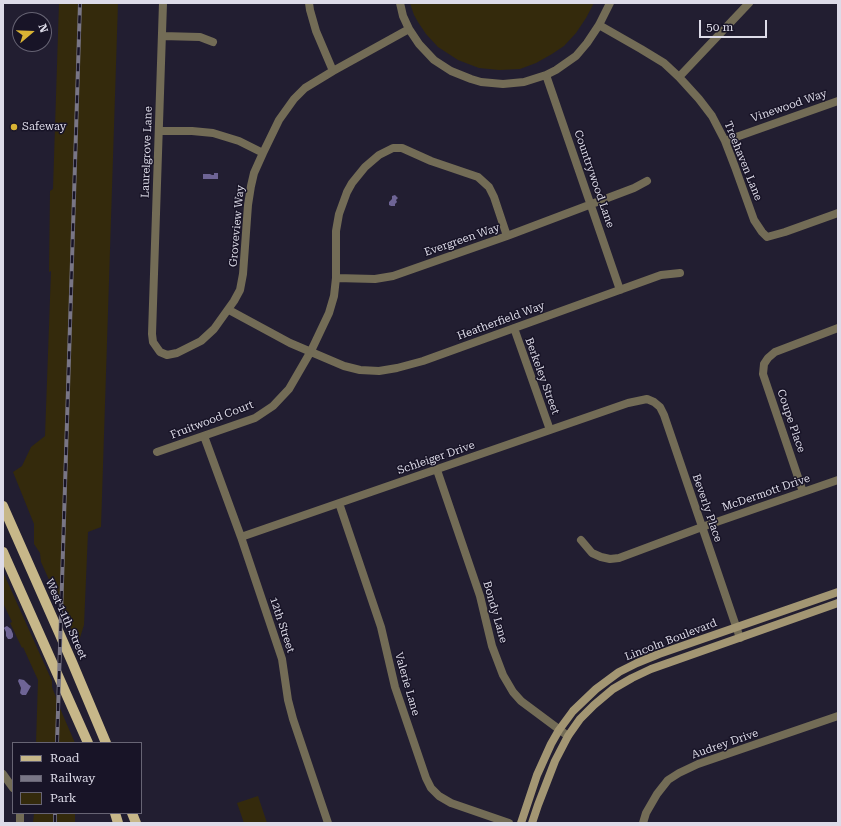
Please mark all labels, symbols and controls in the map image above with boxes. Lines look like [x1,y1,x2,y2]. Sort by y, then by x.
north arrow [12,12,52,52]
scale bar [701,12,769,38]
text: 50 m [706,20,733,34]
text: N [35,22,50,34]
street label: Vinewood Way [749,87,829,125]
street label: Laurelgrove Lane [139,106,155,198]
street label: Treehaven Lane [721,119,765,203]
place label: Safeway [22,120,66,134]
marker: Safeway [9,122,19,132]
street label: Countrywood Lane [571,128,617,230]
street label: Groveview Way [227,184,247,268]
street label: Evergreen Way [422,221,502,259]
street label: Heatherfield Way [455,299,547,343]
street label: Berkeley Street [522,336,562,416]
street label: Coupe Place [774,388,808,454]
street label: Fruitwood Court [168,398,256,442]
street label: Schleiger Drive [396,439,476,477]
street label: Beverly Place [689,472,725,544]
street label: McDermott Drive [720,472,812,514]
street label: West 11th Street [42,577,90,661]
street label: Bondy Lane [480,580,510,644]
street label: 12th Street [267,595,297,655]
street label: Lincoln Boulevard [623,616,719,664]
street label: Valerie Lane [392,651,422,717]
street label: Audrey Drive [690,726,760,762]
legend [12,742,142,814]
text: Road [50,751,79,765]
text: Railway [50,771,95,785]
text: Park [50,791,76,805]

